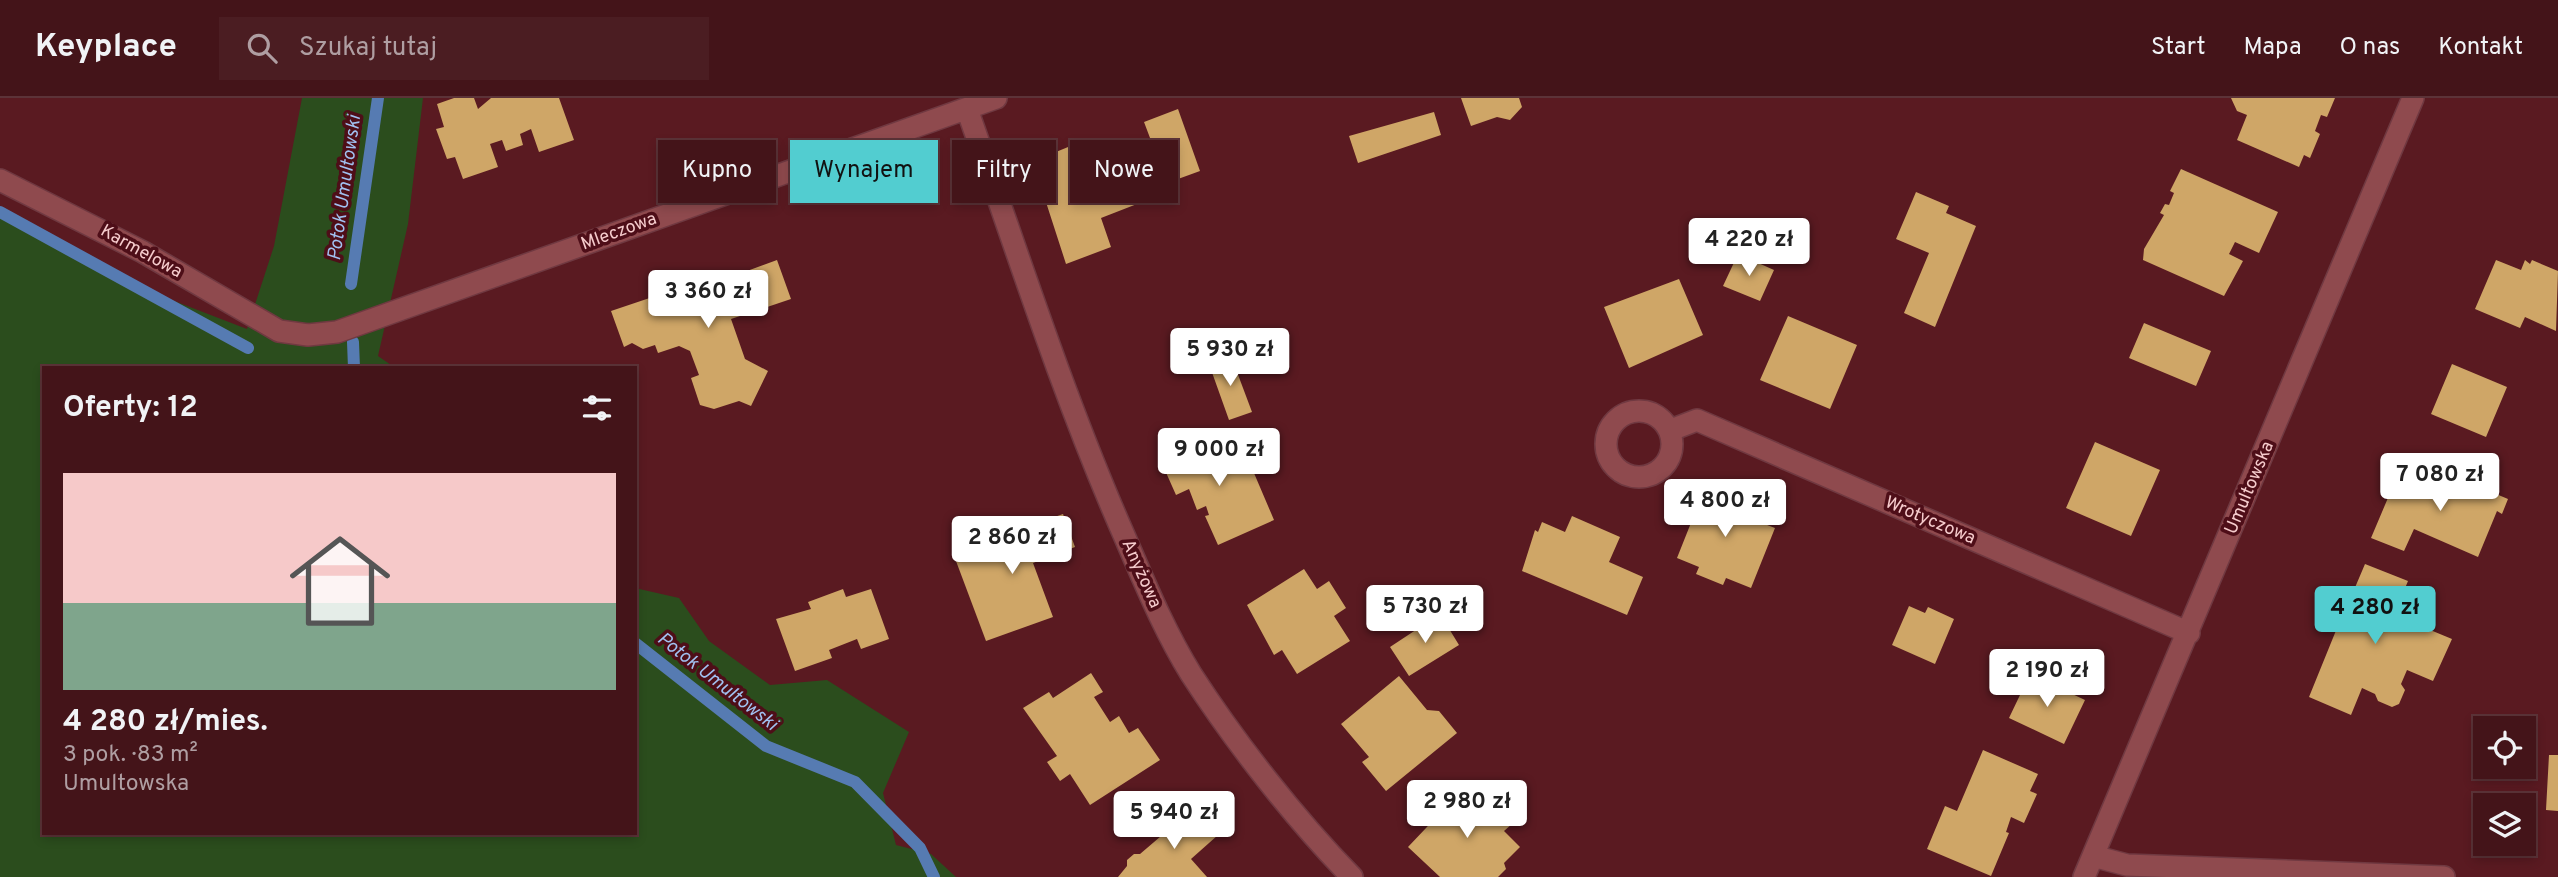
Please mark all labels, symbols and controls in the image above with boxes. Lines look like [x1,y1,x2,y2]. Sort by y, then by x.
search box [219,17,709,80]
text: Keyplace [35,27,177,69]
icon: search [243,29,281,67]
text: Szukaj tutaj [299,32,437,65]
text: Start [2151,33,2206,63]
text: Mapa [2244,33,2302,63]
text: O nas [2340,33,2400,63]
text: Kontakt [2438,33,2523,63]
water label: Potok Umultowski [323,112,367,262]
chip: Kupno [658,140,776,203]
chip: Wynajem [790,140,938,203]
chip: Filtry [952,140,1056,203]
chip: Nowe [1070,140,1178,203]
street label: Mleczowa [578,208,660,256]
pin: 4 220 zł [1677,218,1821,278]
street label: Karmelowa [96,220,186,284]
text: 4 220 zł [1705,226,1793,255]
pin: 3 360 zł [636,271,780,330]
text: 3 360 zł [664,278,752,307]
pin: 5 930 zł [1158,328,1302,388]
text: 5 930 zł [1186,336,1274,365]
icon: filters [578,389,616,427]
text: Oferty: 12 [63,390,198,427]
pin: 9 000 zł [1147,428,1291,488]
text: 9 000 zł [1174,436,1264,465]
street label: Umultowska [2220,438,2280,538]
pin: 7 080 zł [2368,454,2512,513]
text: 7 080 zł [2396,461,2484,490]
pin: 4 800 zł [1653,480,1797,539]
text: 4 800 zł [1680,487,1770,516]
street label: Wrotyczowa [1881,492,1979,550]
pin: 2 860 zł [940,517,1084,576]
icon: home [277,518,403,644]
text: 2 860 zł [968,524,1056,553]
street label: Anyżowa [1116,536,1166,612]
pin: 5 730 zł [1353,586,1497,645]
pin: 4 280 zł [2303,587,2447,646]
text: 5 730 zł [1382,593,1468,622]
text: 4 280 zł [2331,594,2419,623]
water label: Potok Umultowski [652,627,783,737]
pin: 2 190 zł [1975,650,2119,709]
text: 2 190 zł [2005,657,2089,686]
text: 4 280 zł/mies. [63,704,268,741]
map controls [2473,716,2536,856]
button: locate [2473,716,2536,779]
text: 3 pok. · 83 m² [63,741,198,770]
text: Umultowska [63,770,189,799]
pin: 2 980 zł [1395,780,1539,840]
text: 2 980 zł [1423,788,1511,817]
pin: 5 940 zł [1102,792,1246,851]
button: layers [2473,793,2536,856]
text: 5 940 zł [1130,799,1218,828]

